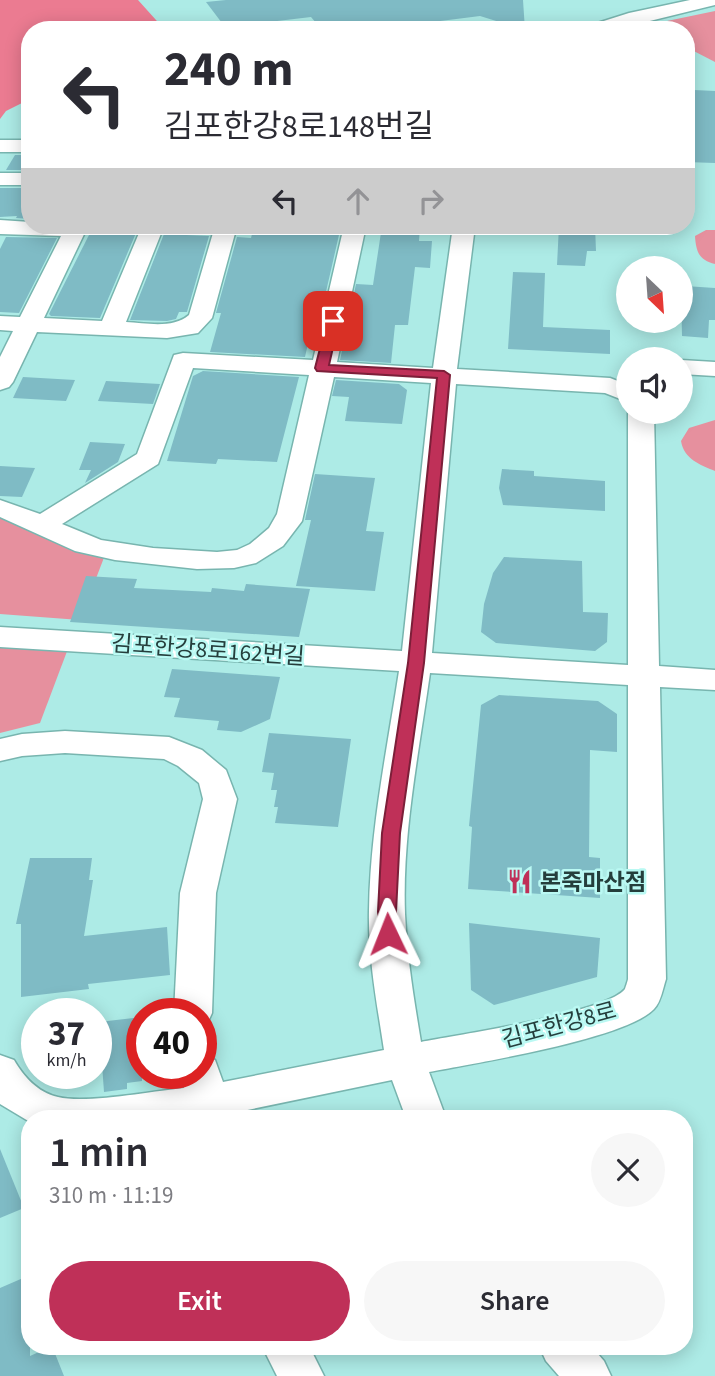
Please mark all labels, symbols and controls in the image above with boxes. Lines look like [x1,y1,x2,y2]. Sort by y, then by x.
text: 240 m [164,35,293,105]
icon: left [49,49,140,140]
text: 김포한강8로148번길 [164,104,434,150]
icon: left [266,182,304,220]
icon: ahead [339,182,377,220]
icon: right [412,182,450,220]
north arrow [616,256,693,332]
map controls [616,256,693,424]
pin [303,291,363,351]
icon: arrive [314,302,352,340]
button: sound [616,347,693,424]
street label: 김포한강8로162번길 [110,627,306,673]
place label: 본죽마산점 [540,866,646,899]
restaurant icon: 본죽마산점 [506,868,534,896]
position arrow [351,897,425,971]
street label: 김포한강8로 [498,994,620,1056]
speed limit sign: 40 [126,998,217,1089]
text: 37 [48,1009,85,1059]
text: km/h [47,1048,86,1073]
text: 1 min [49,1123,149,1183]
button: close [591,1133,665,1207]
text: 310 m · 11:19 [49,1179,173,1212]
button: Exit [49,1261,350,1341]
button: Share [364,1261,665,1341]

